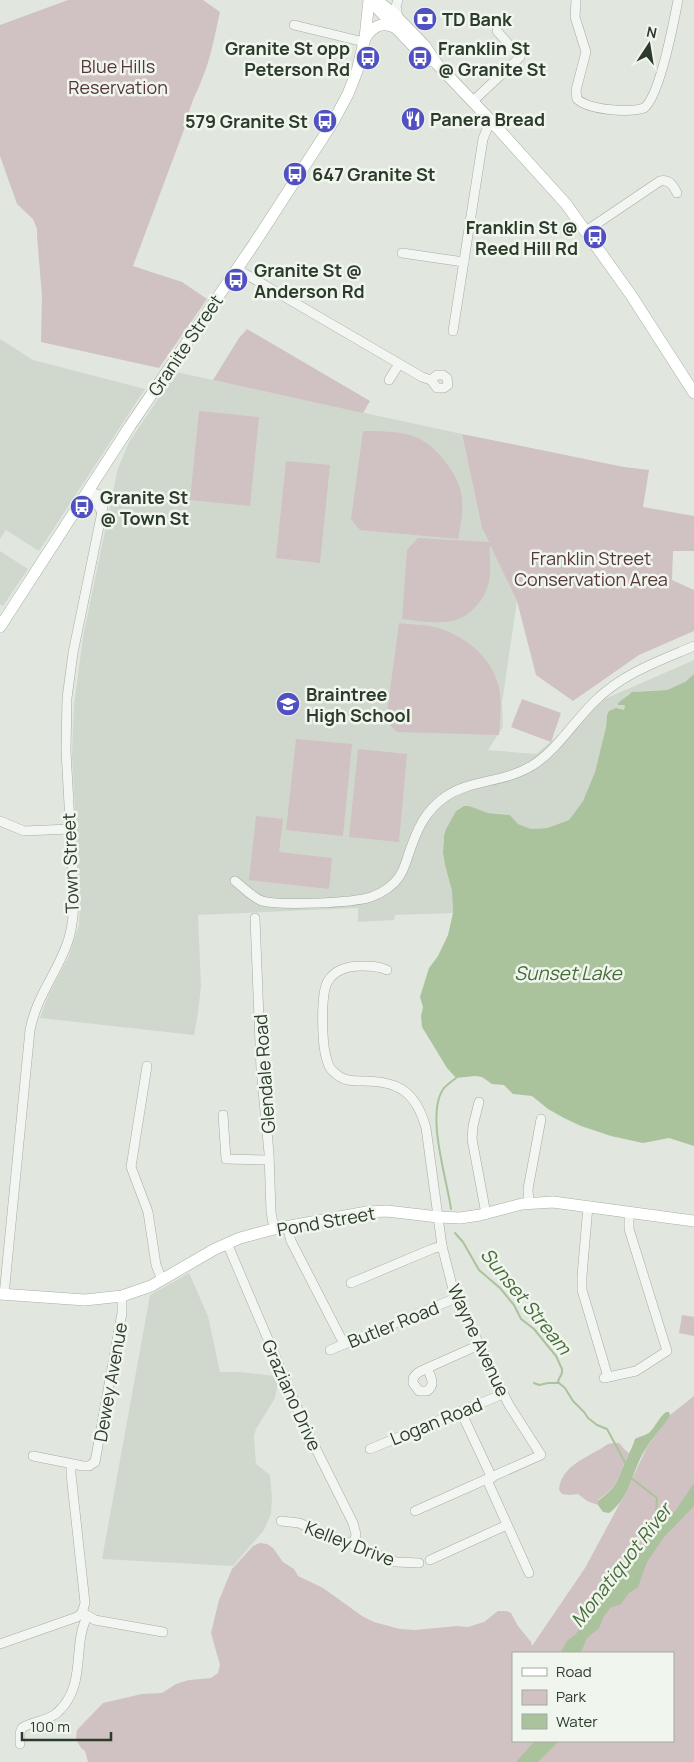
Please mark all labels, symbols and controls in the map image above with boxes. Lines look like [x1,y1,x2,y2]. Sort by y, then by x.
bank icon: TD Bank [412,6,438,32]
place label: TD Bank [442,7,513,31]
north arrow [624,20,674,70]
text: N [645,21,659,42]
place label: Granite St opp Peterson Rd [225,36,350,81]
place label: Franklin St @ Granite St [438,36,546,81]
bus stop icon: Granite St opp Peterson Rd [355,45,381,71]
bus stop icon: Franklin St @ Granite St [407,45,433,71]
park label: Blue Hills Reservation [68,54,168,99]
restaurant icon: Panera Bread [400,106,426,132]
place label: Panera Bread [430,107,545,131]
bus stop icon: 579 Granite St [312,108,338,134]
place label: 579 Granite St [185,109,308,133]
bus stop icon: 647 Granite St [282,161,308,187]
place label: 647 Granite St [312,162,436,186]
place label: Franklin St @ Reed Hill Rd [466,215,578,260]
bus stop icon: Franklin St @ Reed Hill Rd [582,224,608,250]
place label: Granite St @ Anderson Rd [254,258,365,303]
bus stop icon: Granite St @ Anderson Rd [223,267,249,293]
street label: Granite Street [142,290,228,400]
place label: Granite St @ Town St [100,485,189,530]
bus stop icon: Granite St @ Town St [69,494,95,520]
park label: Franklin Street Conservation Area [514,546,668,591]
place label: Braintree High School [306,682,411,727]
school or university icon: Braintree High School [275,691,301,717]
street label: Town Street [56,812,84,914]
water label: Sunset Lake [514,960,624,986]
street label: Glendale Road [248,1014,280,1134]
street label: Pond Street [275,1201,377,1241]
water label: Sunset Stream [475,1242,578,1361]
street label: Wayne Avenue [442,1280,516,1400]
street label: Butler Road [344,1295,442,1353]
street label: Dewey Avenue [88,1320,132,1444]
street label: Graziano Drive [257,1336,327,1454]
street label: Logan Road [386,1392,486,1450]
water label: Monatiquot River [565,1496,679,1632]
street label: Kelley Drive [302,1515,398,1571]
legend [512,1652,674,1742]
text: Road [556,1661,592,1682]
text: Park [556,1686,586,1707]
scale bar [22,1710,111,1742]
text: Water [556,1711,598,1732]
text: 100 m [30,1716,70,1737]

